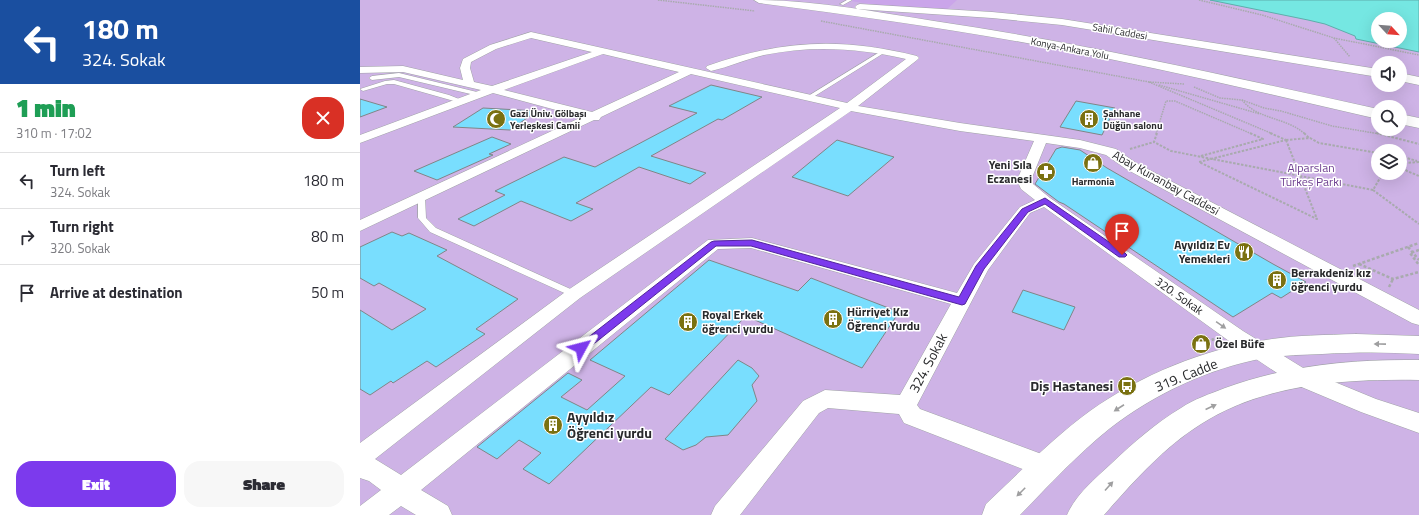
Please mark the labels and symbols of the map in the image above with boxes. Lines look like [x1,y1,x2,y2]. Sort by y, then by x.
north arrow [1371,12,1407,48]
street label: Sahil Caddesi [1091,19,1149,44]
street label: Konya-Ankara Yolu [1029,34,1110,63]
place label: Gazi Üniv. Gölbaşı Yerleşkesi Camii [510,106,587,133]
place label: Şahhane Düğün salonu [1103,106,1162,133]
mosque icon: Gazi Üniv. Gölbaşı Yerleşkesi Camii [485,108,507,130]
building icon: Şahhane Düğün salonu [1078,108,1100,130]
street label: Abay Kunanbay Caddesi [1109,145,1223,220]
shop icon: Harmonia [1082,152,1104,174]
place label: Yeni Sıla Eczanesi [987,155,1032,188]
park label: Alparslan Türkeş Parkı [1280,158,1342,191]
pharmacy icon: Yeni Sıla Eczanesi [1035,161,1057,183]
place label: Harmonia [1072,174,1114,189]
pin [1105,214,1139,255]
place label: Ayyıldız Ev Yemekleri [1174,235,1230,268]
restaurant icon: Ayyıldız Ev Yemekleri [1233,241,1255,263]
place label: Berrakdeniz kız öğrenci yurdu [1291,263,1371,296]
building icon: Berrakdeniz kız öğrenci yurdu [1266,269,1288,291]
street label: 320. Sokak [1151,272,1208,319]
place label: Hürriyet Kız Öğrenci Yurdu [847,302,920,335]
place label: Royal Erkek öğrenci yurdu [702,305,773,338]
building icon: Hürriyet Kız Öğrenci Yurdu [822,308,844,330]
building icon: Royal Erkek öğrenci yurdu [677,311,699,333]
one-way arrow [1215,321,1226,329]
position arrow [560,327,602,369]
street label: 324. Sokak [903,329,952,396]
shop icon: Özel Büfe [1190,333,1212,355]
place label: Özel Büfe [1215,334,1265,353]
one-way arrow [1373,341,1386,347]
street label: 319. Cadde [1151,352,1220,397]
place label: Diş Hastanesi [1030,375,1113,396]
bus stop icon: Diş Hastanesi [1116,375,1138,397]
one-way arrow [1113,404,1125,411]
one-way arrow [1205,404,1216,410]
place label: Ayyıldız Öğrenci yurdu [567,406,652,443]
building icon: Ayyıldız Öğrenci yurdu [542,414,564,436]
one-way arrow [1104,481,1113,491]
one-way arrow [1016,487,1026,497]

